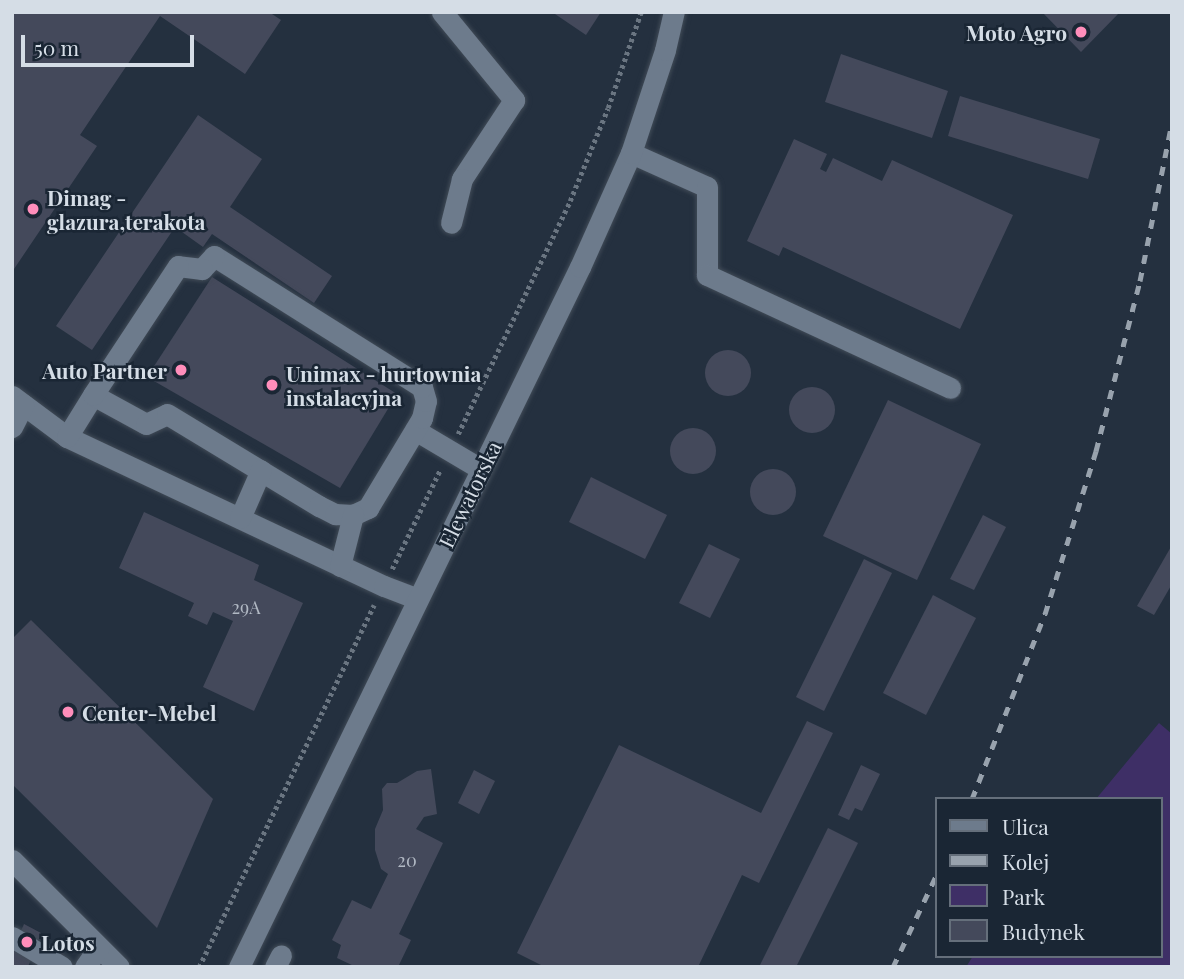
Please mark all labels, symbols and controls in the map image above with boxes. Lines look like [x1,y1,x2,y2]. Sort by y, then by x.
place label: Moto Agro [965,19,1067,45]
scale bar [24,21,198,65]
marker: Moto Agro [1073,24,1089,40]
text: 50 m [34,33,79,61]
place label: Dimag - glazura,terakota [47,184,205,234]
marker: Dimag - glazura,terakota [25,201,41,217]
place label: Auto Partner [42,357,167,383]
place label: Unimax - hurtownia instalacyjna [286,360,482,410]
marker: Auto Partner [173,362,189,378]
marker: Unimax - hurtownia instalacyjna [264,377,280,393]
street label: Elewatorska [432,437,506,551]
house number: 29A [231,596,261,618]
place label: Center-Mebel [82,699,217,725]
marker: Center-Mebel [60,704,76,720]
legend [936,797,1163,958]
text: Ulica [1002,812,1049,840]
text: Kolej [1002,847,1049,875]
house number: 20 [397,849,417,871]
text: Park [1002,882,1045,910]
text: Budynek [1002,917,1085,945]
place label: Lotos [41,929,95,955]
marker: Lotos [19,934,35,950]

